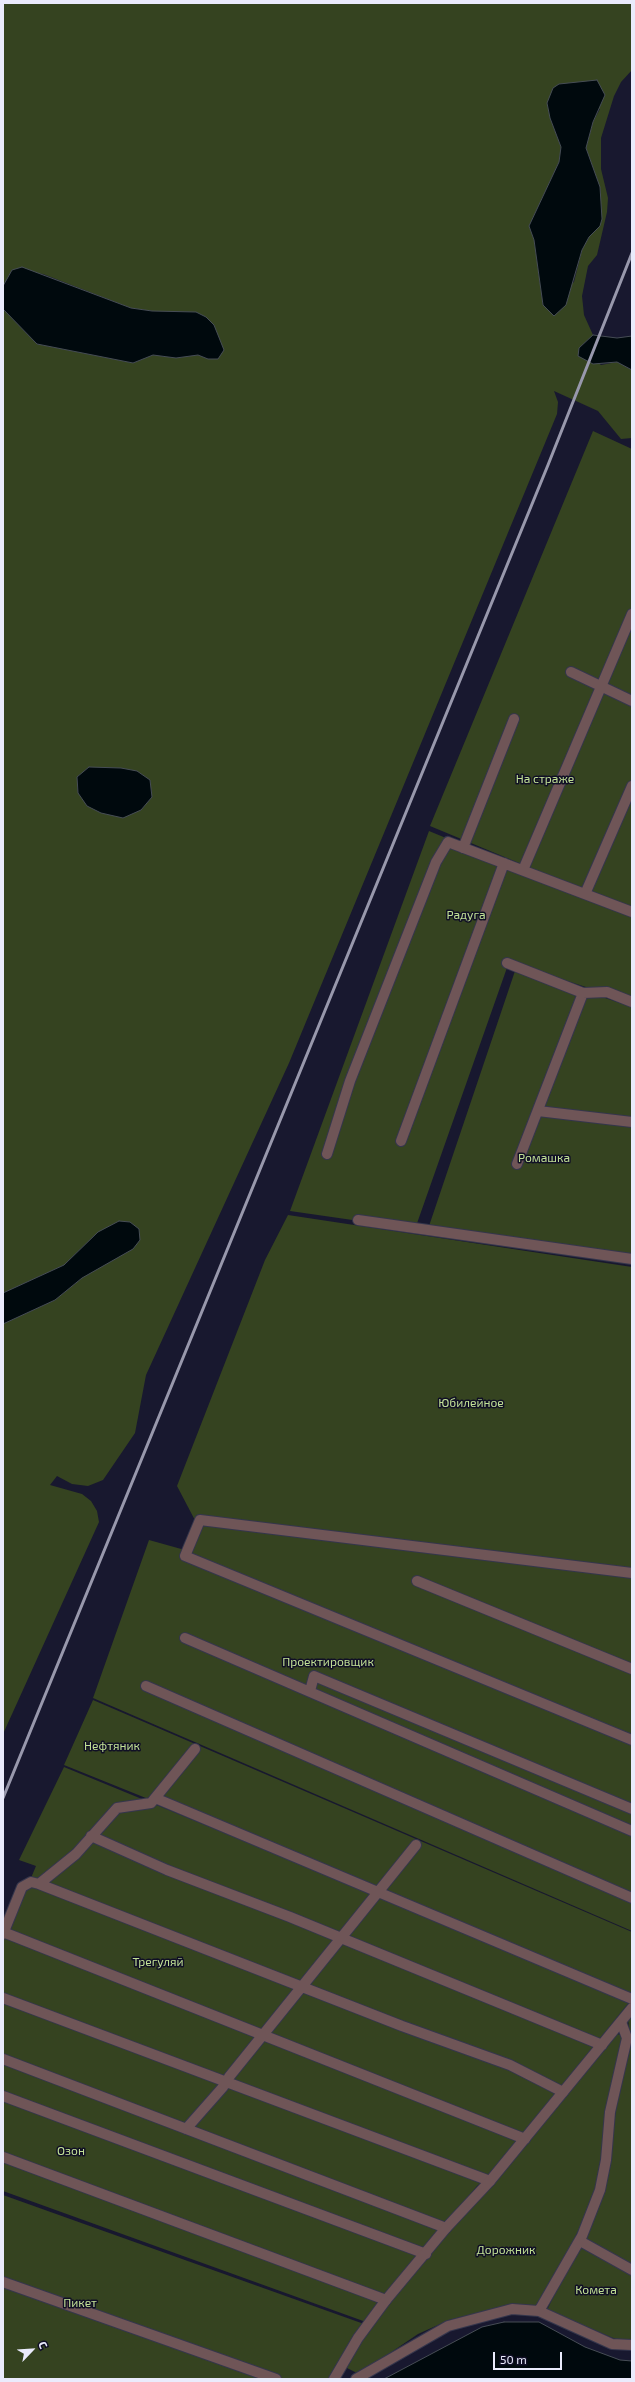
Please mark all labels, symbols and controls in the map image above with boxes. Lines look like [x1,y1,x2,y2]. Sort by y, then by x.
park label: На страже [516,772,574,786]
park label: Радуга [446,908,486,922]
park label: Ромашка [518,1151,570,1165]
park label: Юбилейное [438,1396,504,1410]
park label: Проектировщик [282,1655,374,1669]
park label: Нефтяник [84,1739,140,1753]
park label: Трегуляй [132,1955,184,1969]
park label: Озон [57,2144,85,2158]
park label: Дорожник [477,2243,535,2257]
park label: Комета [575,2283,617,2297]
park label: Пикет [63,2296,97,2310]
north arrow [12,2330,52,2370]
text: С [36,2339,51,2350]
scale bar [495,2344,564,2370]
text: 50 m [500,2352,527,2366]

